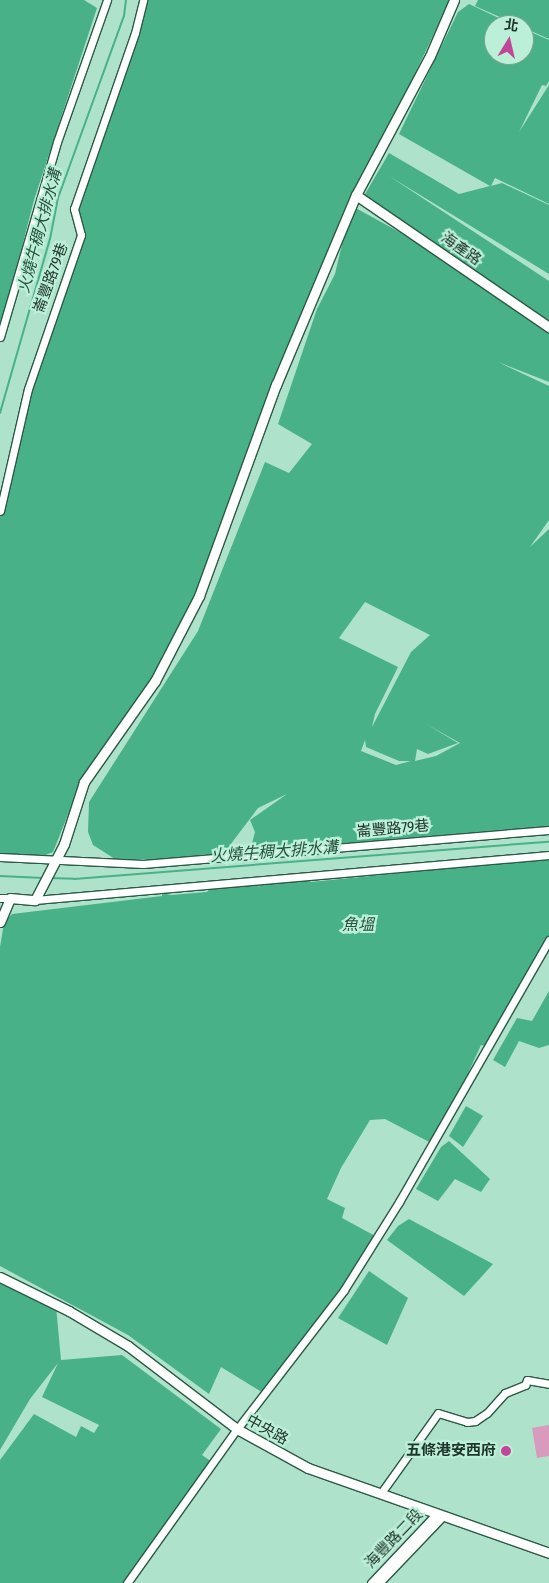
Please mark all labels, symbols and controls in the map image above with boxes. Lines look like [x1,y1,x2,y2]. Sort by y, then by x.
north arrow [484,15,534,65]
text: 北 [503,16,520,35]
water label: 火燒牛稠大排水溝 [14,167,66,295]
street label: 海產路 [437,229,485,269]
street label: 崙豐路79巷 [30,241,72,315]
street label: 崙豐路79巷 [356,817,430,841]
water label: 火燒牛稠大排水溝 [209,838,339,866]
water label: 魚塭 [342,915,374,935]
street label: 中央路 [243,1411,291,1449]
place label: 五條港安西府 [406,1442,496,1460]
marker: 五條港安西府 [500,1445,512,1457]
street label: 海豐路二段 [361,1506,427,1572]

